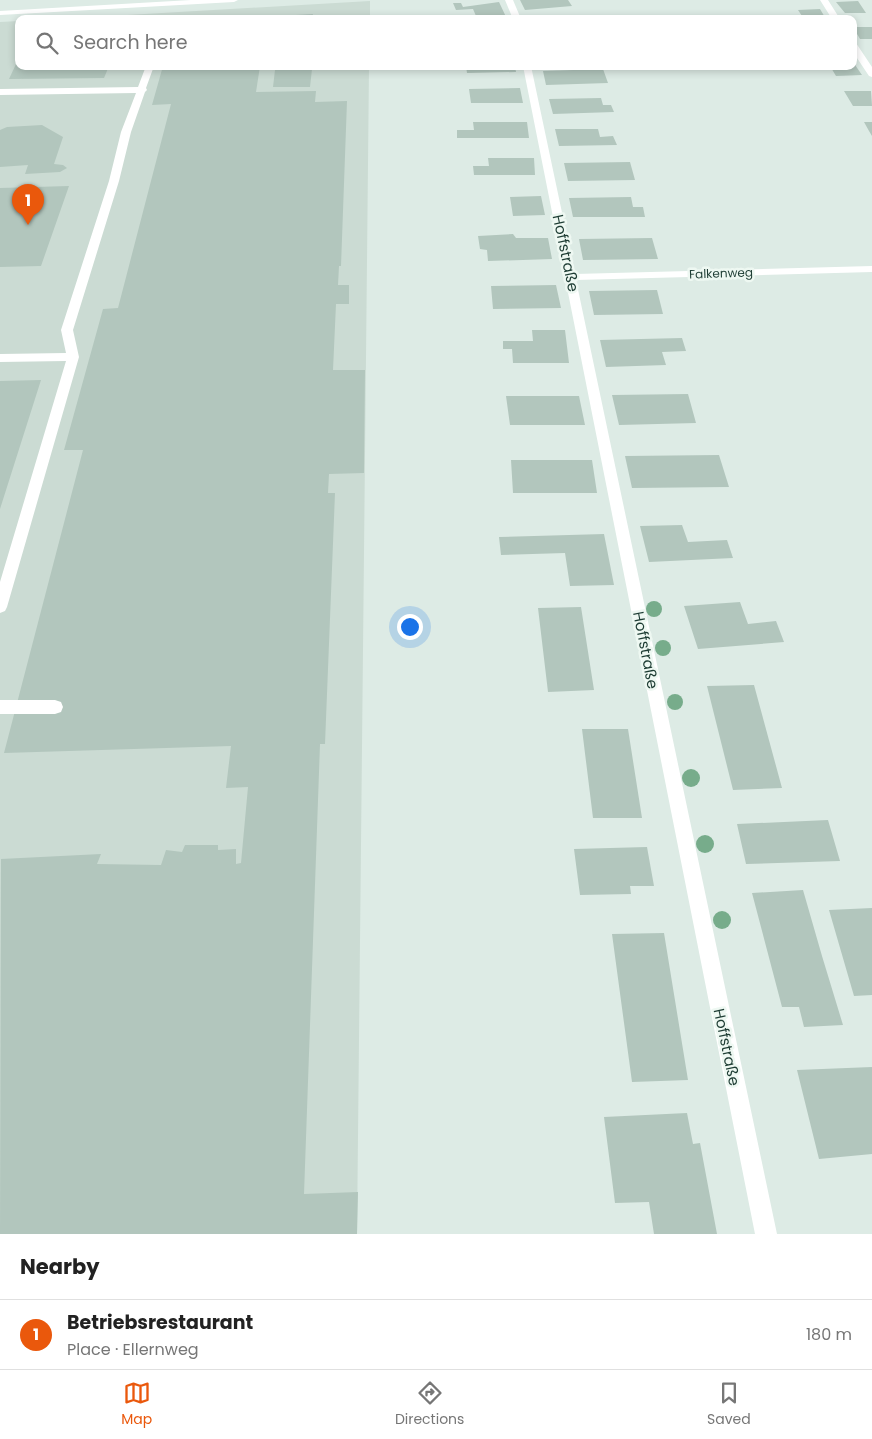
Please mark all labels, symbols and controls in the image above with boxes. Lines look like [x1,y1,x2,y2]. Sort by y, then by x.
search box [15,15,857,70]
icon: search [33,29,61,57]
text: Search here [73,29,187,56]
pin: 1 [12,184,44,225]
street label: Hoffstraße [548,212,584,294]
street label: Falkenweg [689,263,753,283]
street label: Hoffstraße [628,610,664,690]
your location [397,614,423,640]
street label: Hoffstraße [709,1006,745,1088]
text: Nearby [20,1252,100,1281]
text: Betriebsrestaurant [67,1309,253,1336]
text: 1 [33,1323,39,1346]
text: 180 m [806,1323,852,1346]
text: Place · Ellernweg [67,1338,199,1361]
tab: Map [121,1379,152,1430]
tab: Directions [395,1379,464,1430]
tab: Saved [707,1379,751,1430]

